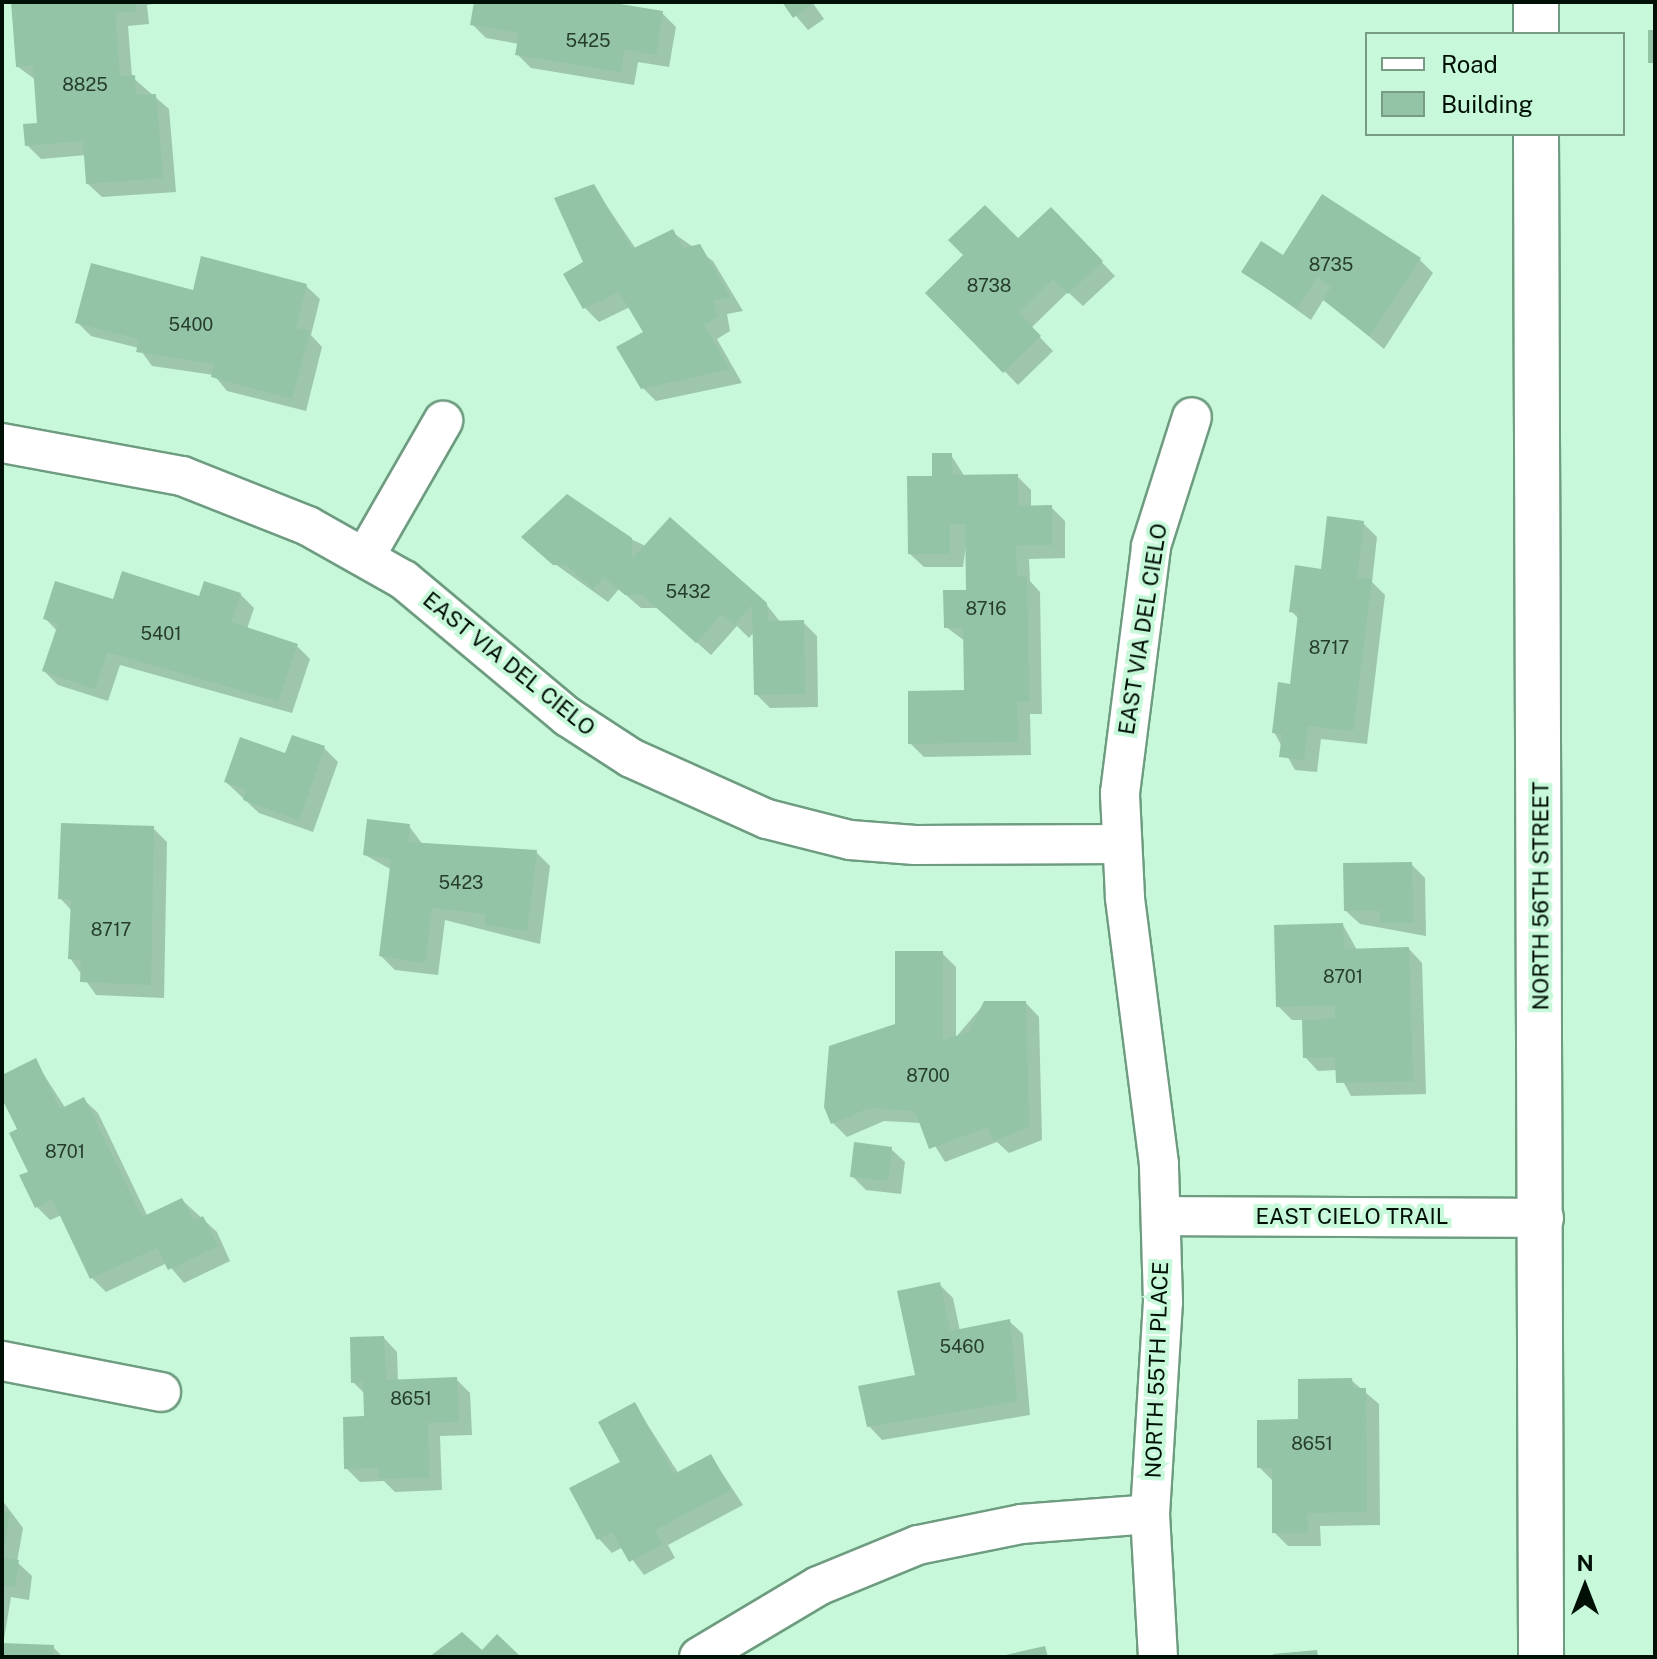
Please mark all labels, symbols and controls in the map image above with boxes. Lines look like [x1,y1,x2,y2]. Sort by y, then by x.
house number: 5425 [565,30,611,52]
legend [1365,32,1625,136]
text: Road [1441,50,1498,78]
house number: 8825 [62,74,108,96]
text: Building [1441,90,1533,118]
house number: 8735 [1309,254,1353,276]
house number: 8738 [967,275,1011,297]
house number: 5400 [169,314,213,336]
street label: EAST VIA DEL CIELO [1113,521,1173,737]
house number: 5432 [666,581,710,603]
street label: EAST VIA DEL CIELO [417,586,601,742]
house number: 8716 [965,598,1007,620]
house number: 5401 [140,623,182,645]
house number: 8717 [1309,637,1349,659]
street label: NORTH 56TH STREET [1528,782,1554,1010]
house number: 5423 [439,872,483,894]
house number: 8717 [91,919,131,941]
house number: 8701 [1323,966,1363,988]
house number: 8700 [906,1065,950,1087]
house number: 8701 [45,1141,85,1163]
street label: EAST CIELO TRAIL [1255,1204,1449,1230]
street label: NORTH 55TH PLACE [1140,1261,1174,1479]
house number: 5460 [940,1336,984,1358]
house number: 8651 [390,1388,432,1410]
house number: 8651 [1291,1433,1333,1455]
north arrow [1545,1547,1625,1627]
text: N [1576,1550,1594,1576]

